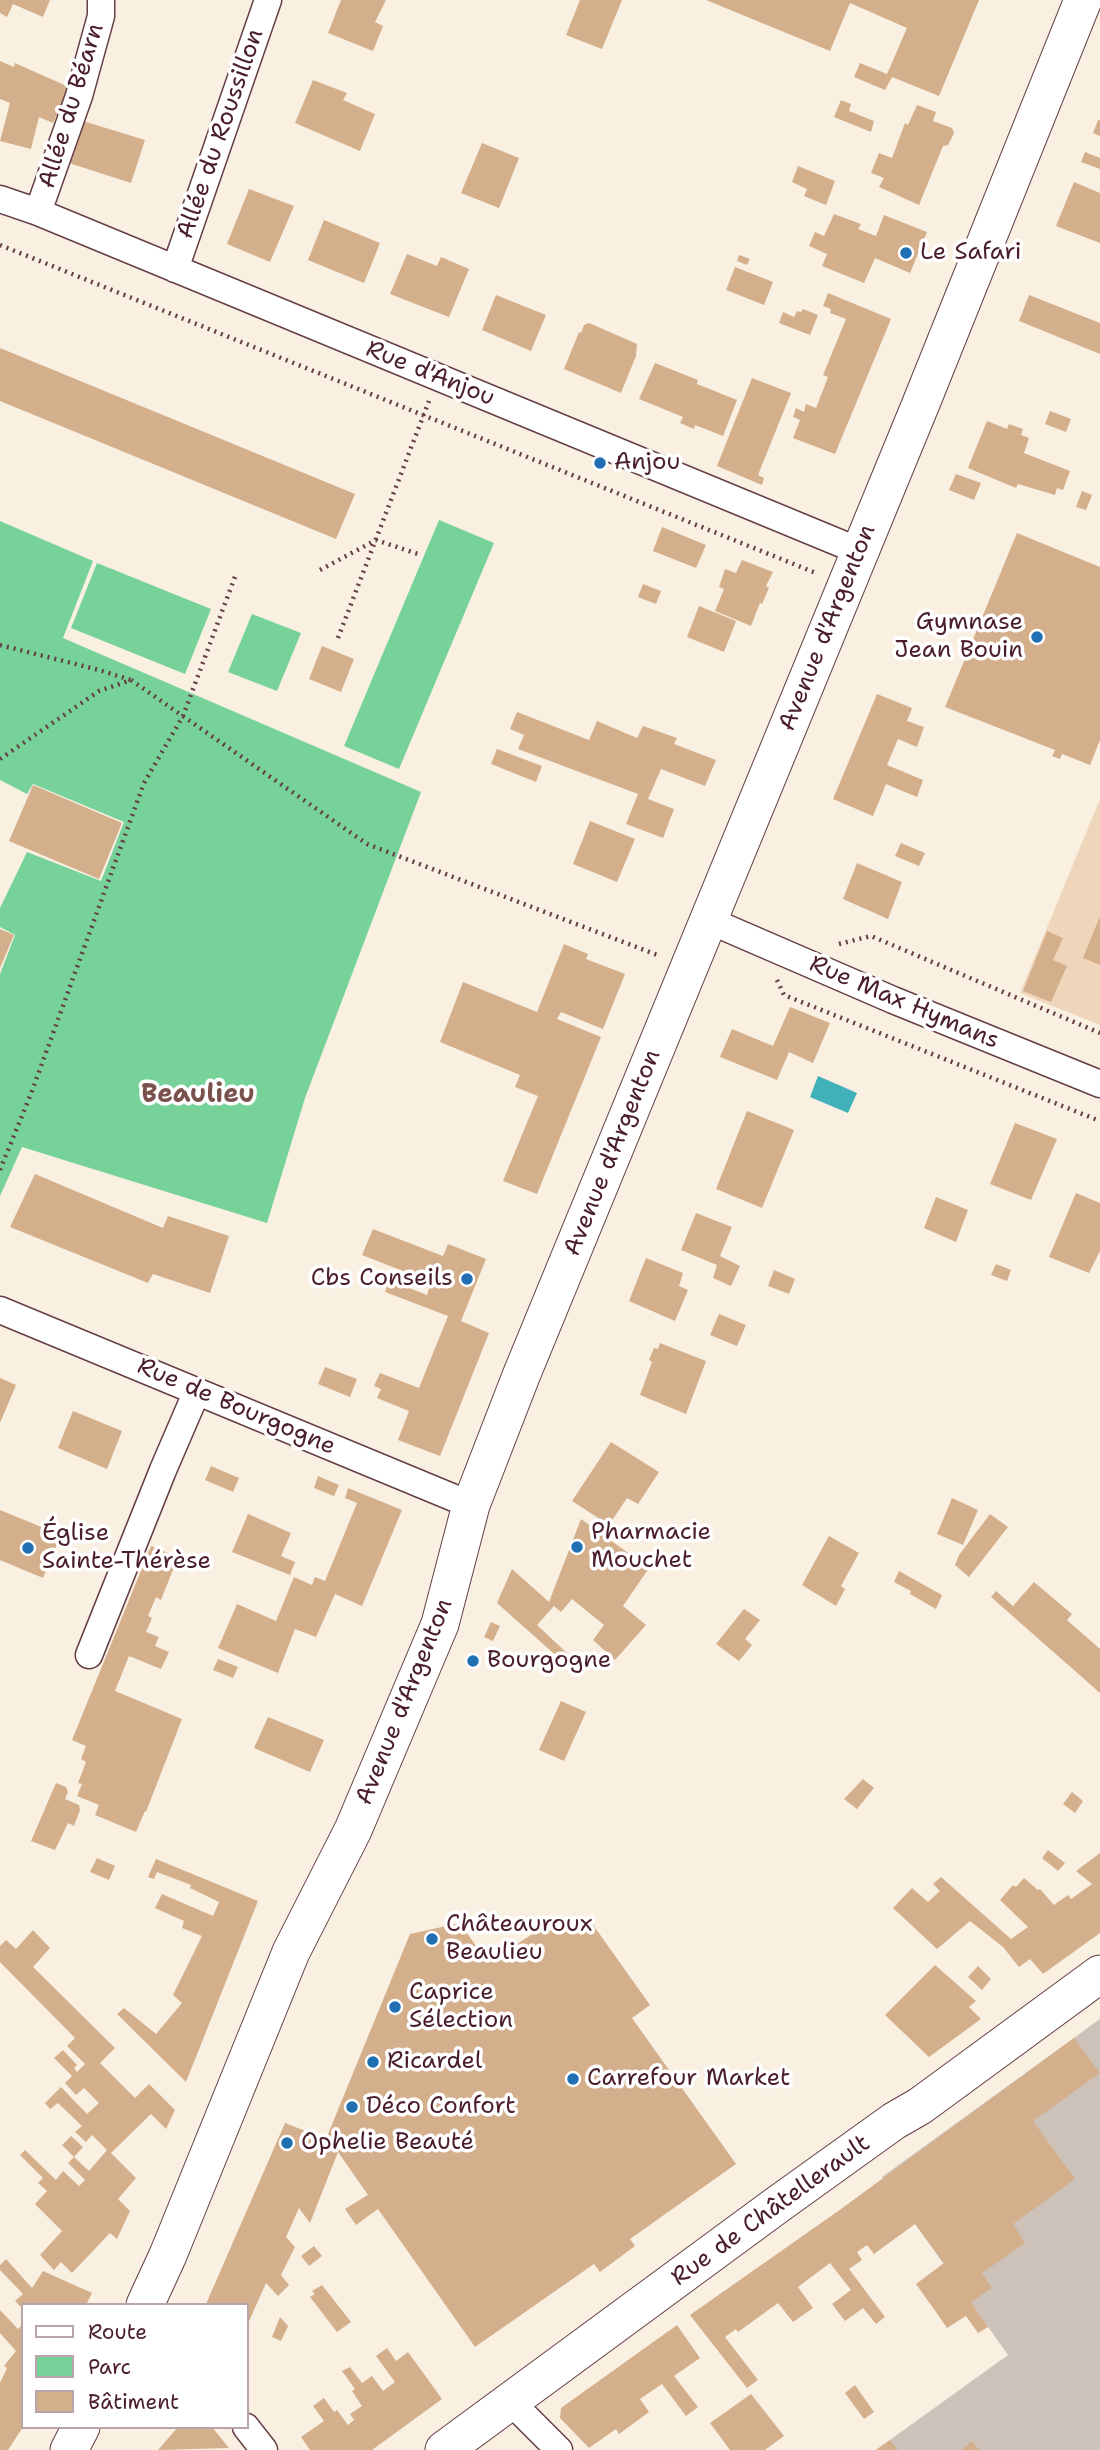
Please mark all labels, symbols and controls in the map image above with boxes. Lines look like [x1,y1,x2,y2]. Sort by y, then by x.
street label: Allée du Béarn [33,20,111,192]
street label: Allée du Roussillon [172,25,270,243]
place label: Le Safari [920,239,1022,267]
marker: Le Safari [898,245,914,261]
street label: Rue d'Anjou [361,335,499,413]
place label: Anjou [614,449,680,477]
marker: Anjou [592,455,608,471]
street label: Avenue d'Argenton [773,521,883,735]
place label: Gymnase Jean Bouin [894,609,1023,665]
marker: Gymnase Jean Bouin [1029,629,1045,645]
street label: Rue Max Hymans [805,950,1003,1056]
street label: Avenue d'Argenton [558,1046,668,1260]
district label: Beaulieu [141,1079,255,1111]
place label: Cbs Conseils [311,1265,453,1293]
marker: Cbs Conseils [459,1271,475,1287]
street label: Rue de Bourgogne [132,1352,340,1462]
place label: Pharmacie Mouchet [591,1519,711,1575]
place label: Église Sainte-Thérèse [42,1520,211,1576]
marker: Pharmacie Mouchet [569,1539,585,1555]
marker: Église Sainte-Thérèse [20,1540,36,1556]
street label: Avenue d'Argenton [350,1595,460,1809]
place label: Bourgogne [487,1647,611,1675]
marker: Bourgogne [465,1653,481,1669]
place label: Châteauroux Beaulieu [446,1911,592,1967]
marker: Châteauroux Beaulieu [424,1931,440,1947]
place label: Caprice Sélection [409,1979,513,2035]
marker: Caprice Sélection [387,1999,403,2015]
place label: Ricardel [387,2048,482,2076]
marker: Ricardel [365,2054,381,2070]
place label: Carrefour Market [587,2065,790,2093]
marker: Carrefour Market [565,2071,581,2087]
place label: Déco Confort [366,2093,516,2121]
marker: Déco Confort [344,2099,360,2115]
place label: Ophelie Beauté [301,2129,474,2157]
street label: Rue de Châtellerault [666,2129,876,2293]
marker: Ophelie Beauté [279,2135,295,2151]
legend [21,2303,248,2429]
text: Route [88,2318,147,2346]
text: Parc [88,2353,131,2381]
text: Bâtiment [88,2388,179,2416]

